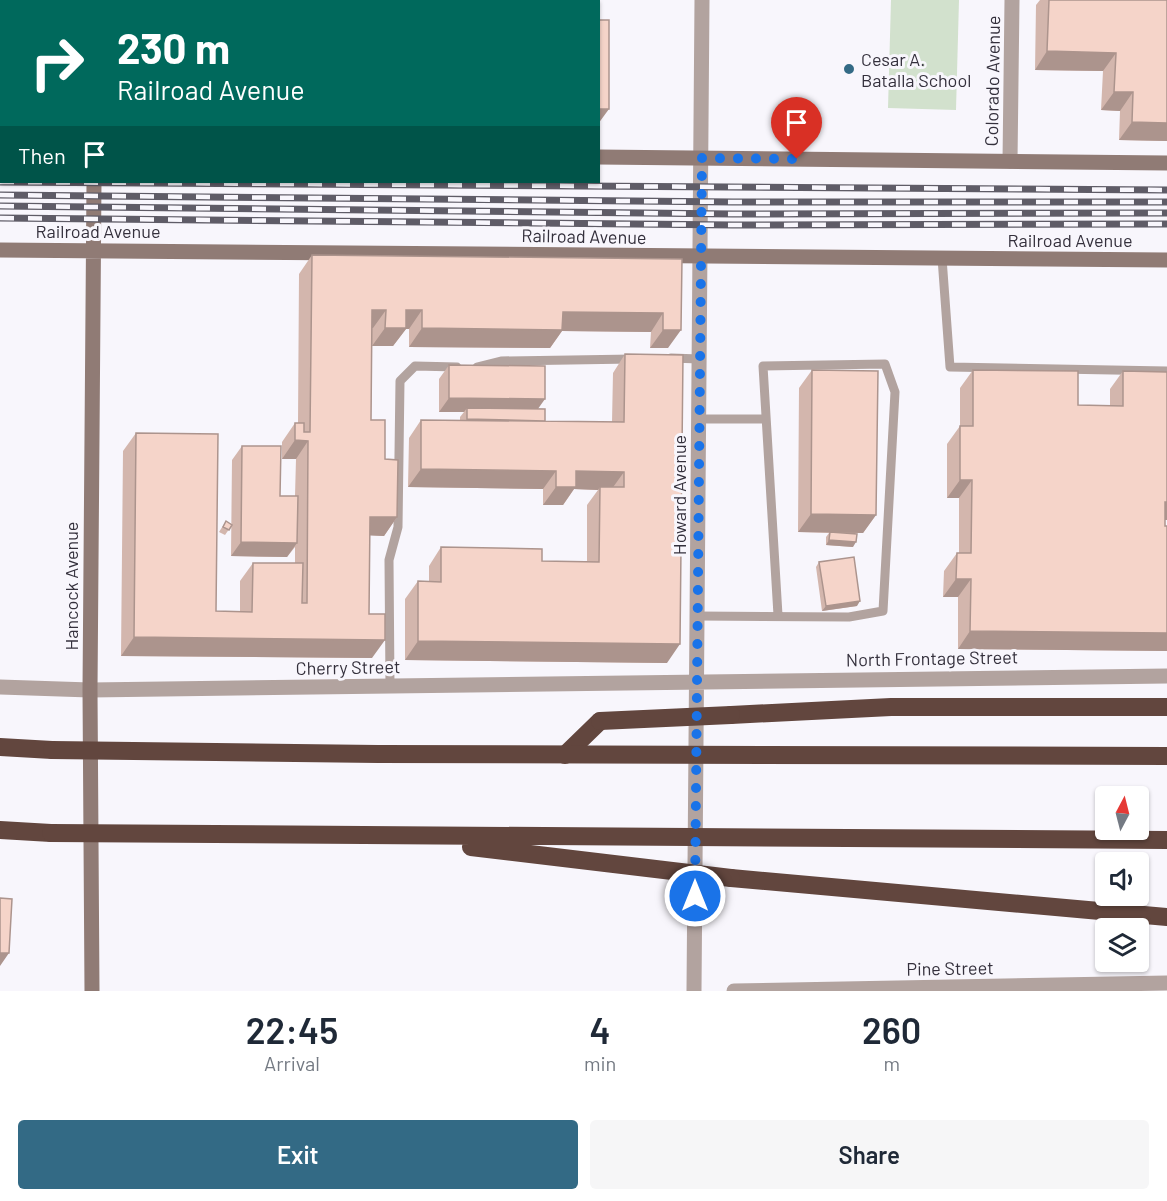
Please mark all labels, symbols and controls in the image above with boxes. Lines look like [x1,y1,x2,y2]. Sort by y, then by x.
street label: Colorado Avenue [980,15,1004,147]
text: 230 m [117,22,230,72]
icon: right [18,24,96,102]
place label: Cesar A. Batalla School [861,48,971,91]
marker: Cesar A. Batalla School [842,62,856,76]
text: Railroad Avenue [117,73,305,105]
pin [771,97,822,159]
icon: arrive [780,106,813,139]
icon: arrive [78,138,111,171]
text: Then [18,142,66,168]
street label: Railroad Avenue [35,220,161,242]
street label: Railroad Avenue [521,224,647,248]
street label: Railroad Avenue [1007,229,1133,251]
street label: Howard Avenue [668,435,690,555]
street label: Hancock Avenue [60,522,82,650]
street label: North Frontage Street [846,645,1018,671]
street label: Cherry Street [295,655,401,679]
north arrow [1095,786,1149,840]
map controls [1095,786,1149,972]
button: sound [1095,852,1149,906]
position arrow [663,864,727,928]
button: layers [1095,918,1149,972]
street label: Pine Street [906,956,994,980]
text: 22:45 [246,1008,338,1051]
text: 4 [590,1008,611,1051]
text: 260 [862,1008,921,1051]
text: Arrival [264,1051,320,1075]
text: min [584,1051,616,1075]
text: m [883,1051,900,1075]
button: Exit [18,1120,578,1189]
button: Share [590,1120,1149,1189]

